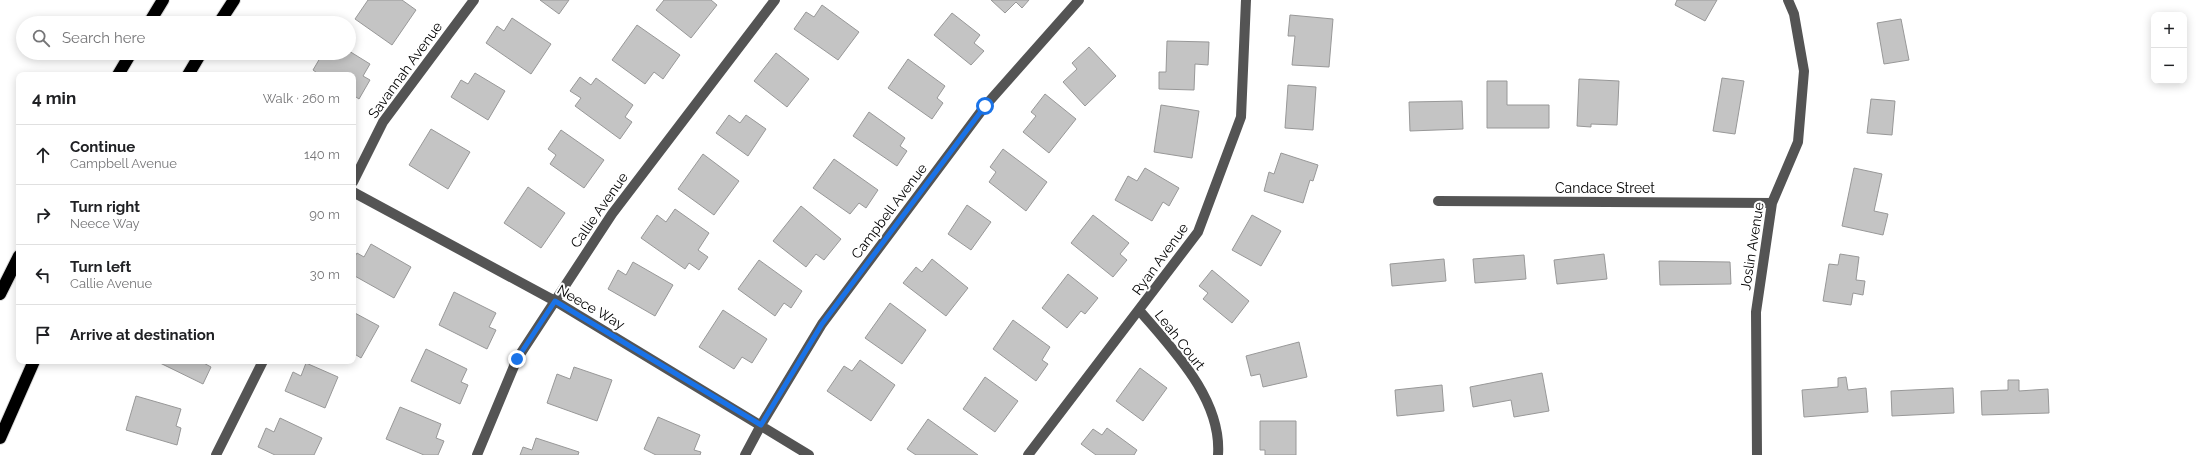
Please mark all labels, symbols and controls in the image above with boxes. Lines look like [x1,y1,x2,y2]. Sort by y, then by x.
map controls [2151,12,2187,84]
button: + [2151,12,2187,48]
search box [16,16,356,60]
street label: Savannah Avenue [365,19,445,121]
icon: search [30,27,52,49]
text: Search here [62,29,145,47]
button: − [2151,48,2187,84]
text: 4 min [32,88,76,108]
text: Walk · 260 m [263,91,340,106]
route start [976,97,994,115]
text: Continue [70,138,135,156]
icon: ahead [32,144,54,166]
text: 140 m [304,147,340,162]
text: Campbell Avenue [70,156,177,171]
street label: Campbell Avenue [848,160,930,262]
street label: Callie Avenue [567,169,631,251]
street label: Candace Street [1555,180,1655,196]
text: Turn right [70,198,140,216]
street label: Joslin Avenue [1737,201,1767,291]
icon: right [32,204,54,226]
text: 90 m [309,207,340,222]
text: Neece Way [70,216,140,231]
street label: Ryan Avenue [1129,220,1191,298]
text: Turn left [70,258,131,276]
icon: left [32,264,54,286]
text: 30 m [310,267,340,282]
text: Callie Avenue [70,276,152,291]
street label: Neece Way [555,281,628,333]
street label: Leah Court [1152,307,1208,373]
icon: arrive [32,324,54,346]
text: Arrive at destination [70,326,215,344]
route end [508,350,526,368]

